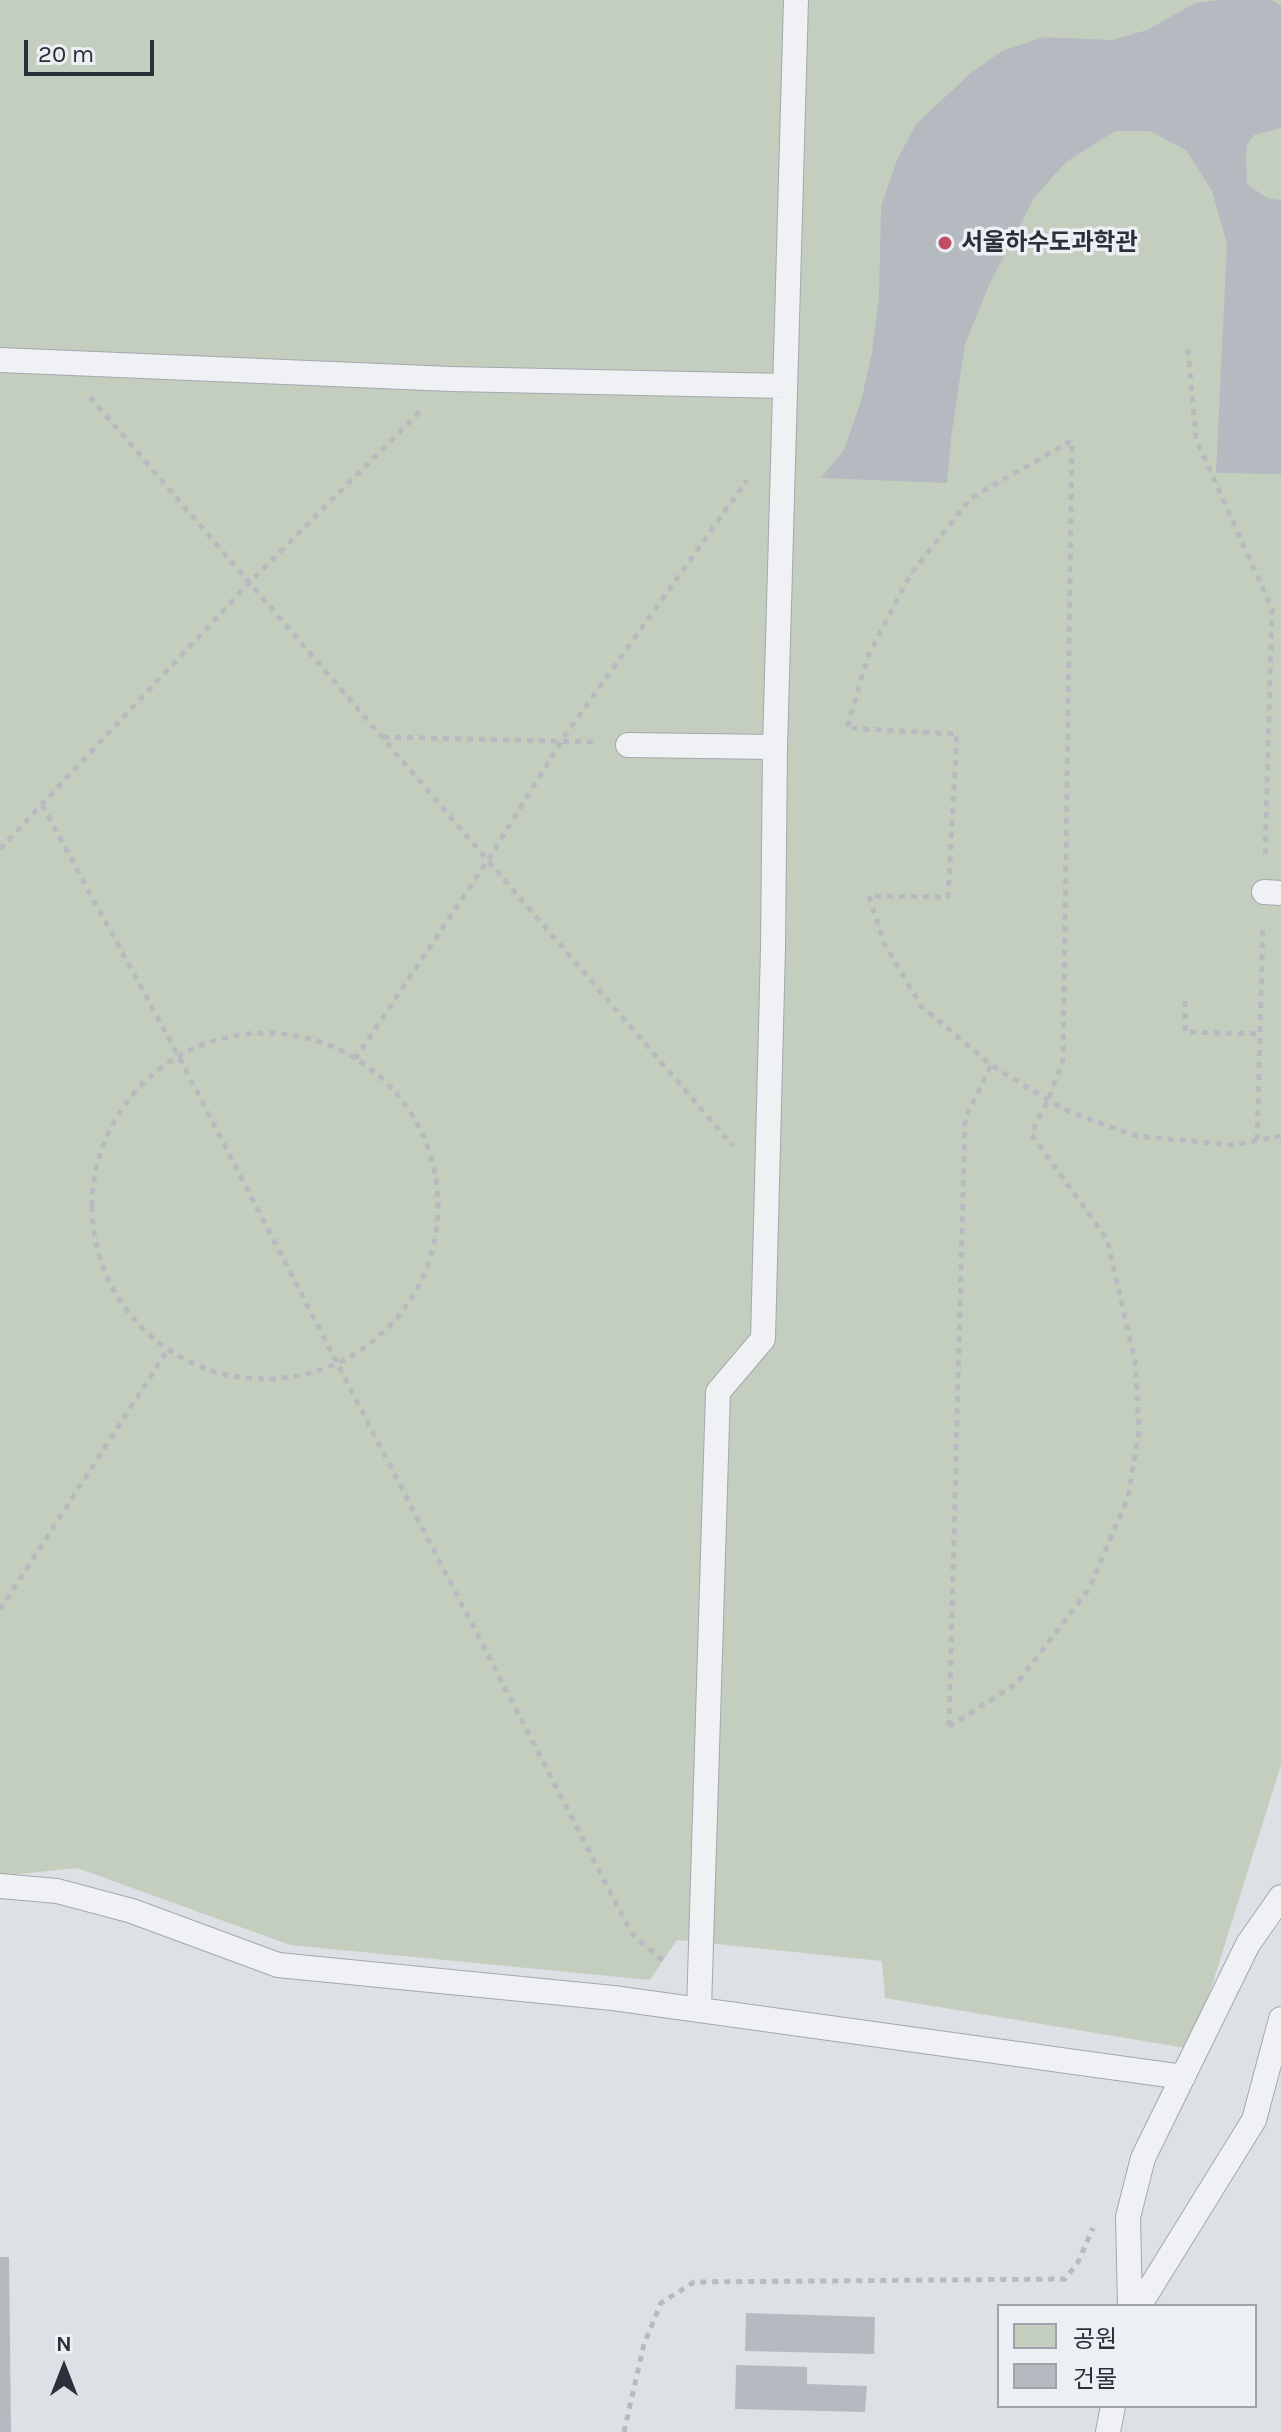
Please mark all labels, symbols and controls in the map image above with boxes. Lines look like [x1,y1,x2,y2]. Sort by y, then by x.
scale bar [28,24,158,74]
text: 20 m [38,40,94,68]
place label: 서울하수도과학관 [961,229,1138,257]
marker: 서울하수도과학관 [936,234,954,252]
legend [997,2304,1257,2408]
text: 공원 [1073,2325,1117,2353]
north arrow [24,2328,104,2408]
text: N [56,2331,72,2357]
text: 건물 [1073,2365,1117,2393]

